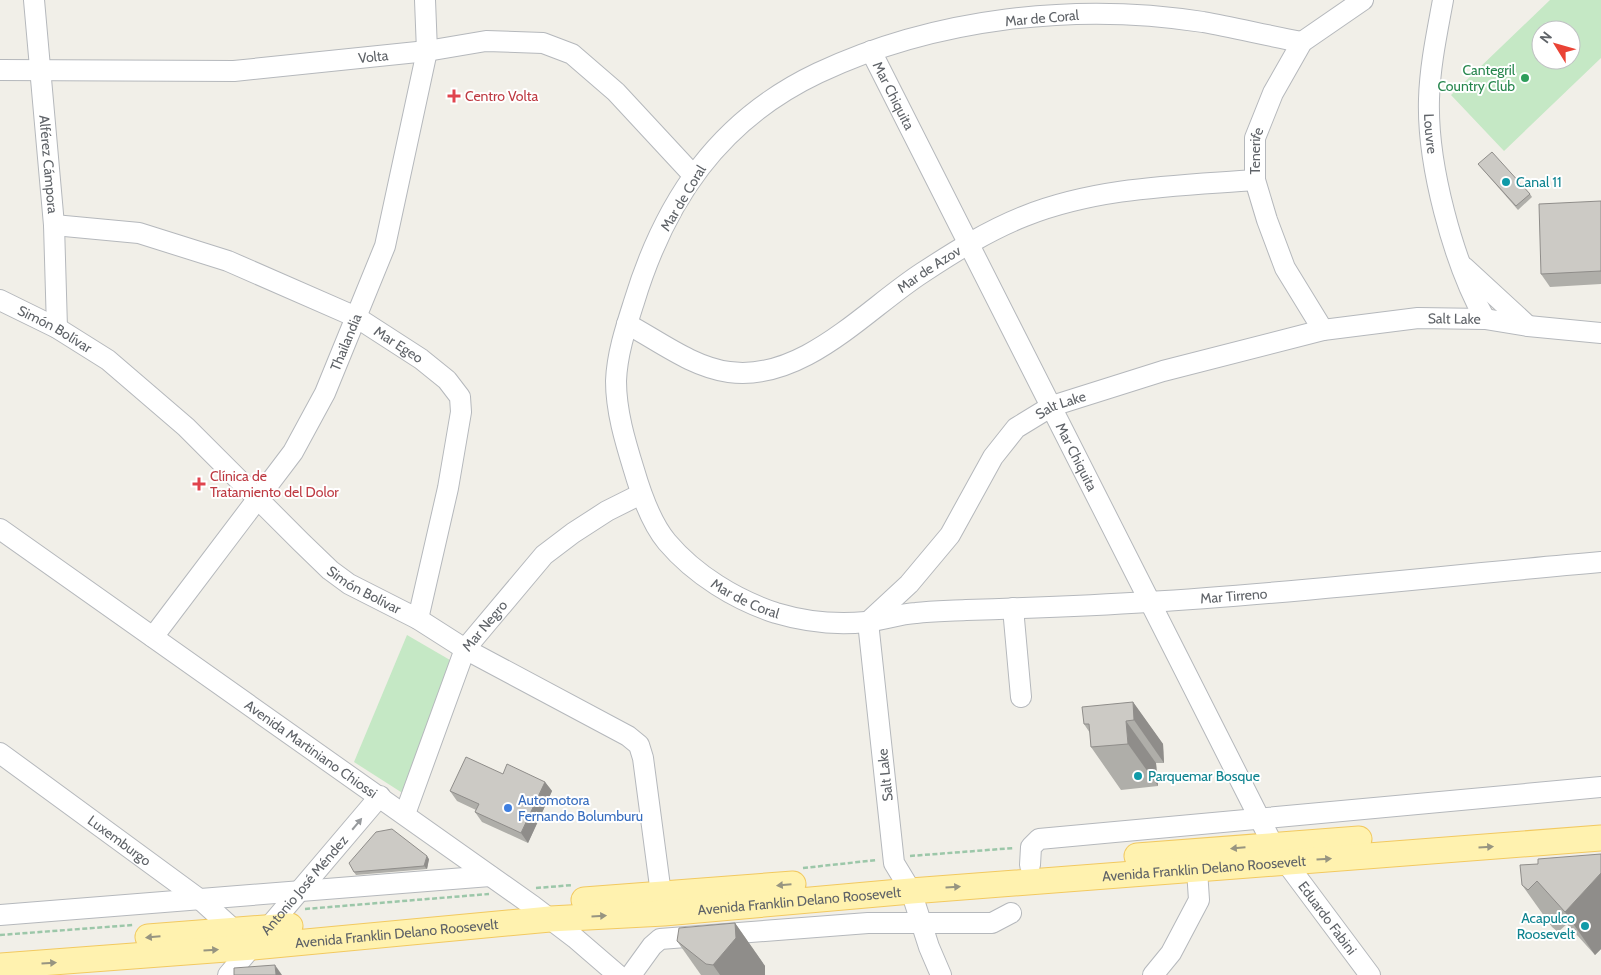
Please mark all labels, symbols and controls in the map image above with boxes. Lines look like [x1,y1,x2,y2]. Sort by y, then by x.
street label: Mar de Coral [1004,6,1080,30]
north arrow [1531,20,1581,70]
text: N [1535,28,1556,47]
street label: Volta [357,46,389,67]
street label: Mar Chiquita [869,58,919,133]
place label: Cantegril Country Club [1437,61,1516,95]
marker: Cantegril Country Club [1519,72,1531,84]
place label: Centro Volta [465,87,538,105]
marker: Centro Volta [447,89,461,103]
street label: Louvre [1420,113,1441,155]
street label: Alférez Cámpora [35,114,62,215]
street label: Tenerife [1246,124,1267,175]
street label: Mar de Coral [656,161,710,234]
place label: Canal 11 [1516,173,1561,191]
marker: Canal 11 [1500,176,1512,188]
street label: Mar de Azov [893,241,964,297]
street label: Simón Bolívar [15,301,96,357]
street label: Salt Lake [1428,309,1481,328]
street label: Thailandia [326,311,366,373]
street label: Mar Egeo [371,322,427,367]
street label: Salt Lake [1032,387,1088,423]
street label: Mar Chiquita [1052,420,1101,494]
place label: Clínica de Tratamiento del Dolor [210,467,339,501]
marker: Clínica de Tratamiento del Dolor [192,477,206,491]
street label: Simón Bolívar [323,562,404,618]
street label: Mar de Coral [707,574,782,623]
street label: Mar Tirreno [1200,584,1268,608]
street label: Mar Negro [458,596,511,655]
street label: Avenida Martiniano Chiossi [241,696,381,802]
street label: Salt Lake [873,748,897,802]
place label: Parquemar Bosque [1148,767,1260,785]
marker: Parquemar Bosque [1132,770,1144,782]
place label: Automotora Fernando Bolumburu [518,791,643,825]
marker: Automotora Fernando Bolumburu [502,802,514,814]
street label: Luxemburgo [84,811,155,870]
one-way arrow [351,818,362,831]
street label: Antonio José Méndez [257,831,352,939]
one-way arrow [1479,843,1495,851]
one-way arrow [1230,844,1246,852]
street label: Avenida Franklin Delano Roosevelt [1102,852,1307,885]
one-way arrow [1317,854,1333,862]
street label: Eduardo Fabini [1294,878,1361,958]
one-way arrow [775,881,791,889]
street label: Avenida Franklin Delano Roosevelt [697,883,902,919]
one-way arrow [945,883,961,891]
place label: Acapulco Roosevelt [1517,909,1575,943]
one-way arrow [591,912,607,920]
street label: Avenida Franklin Delano Roosevelt [294,915,499,952]
marker: Acapulco Roosevelt [1579,920,1591,932]
one-way arrow [145,933,161,941]
one-way arrow [203,946,219,954]
one-way arrow [41,958,57,966]

